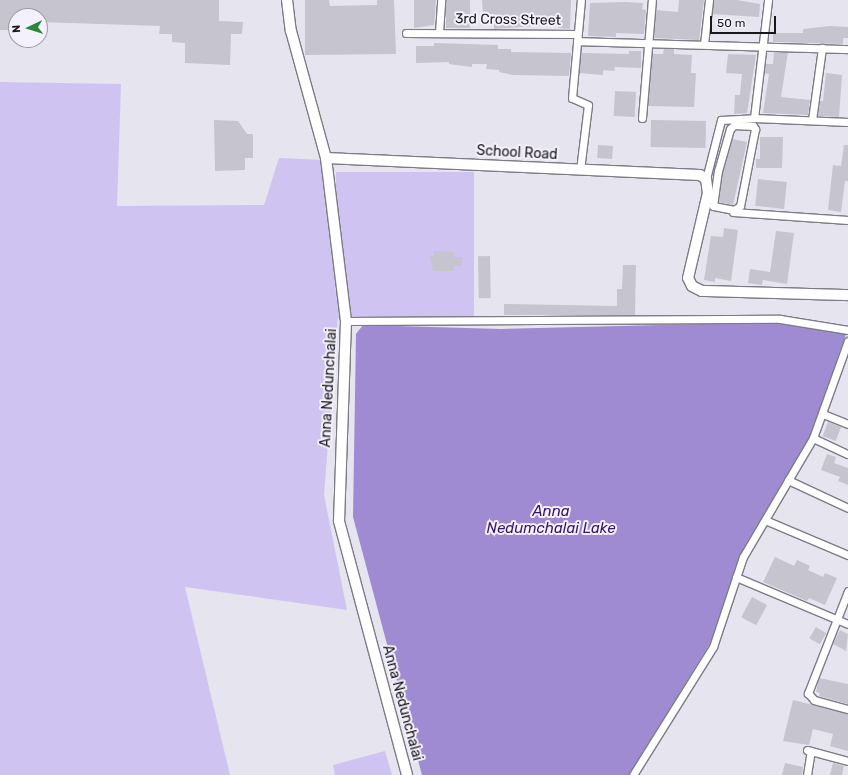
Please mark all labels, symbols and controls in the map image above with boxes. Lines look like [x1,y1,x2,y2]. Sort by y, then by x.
north arrow [8,8,48,48]
scale bar [712,8,778,34]
street label: 3rd Cross Street [455,11,561,29]
text: 50 m [717,16,745,30]
text: N [10,24,23,33]
street label: School Road [476,142,558,164]
street label: Anna Nedunchalai [318,328,340,448]
water label: Anna Nedumchalai Lake [486,502,616,537]
street label: Anna Nedunchalai [379,643,425,763]

